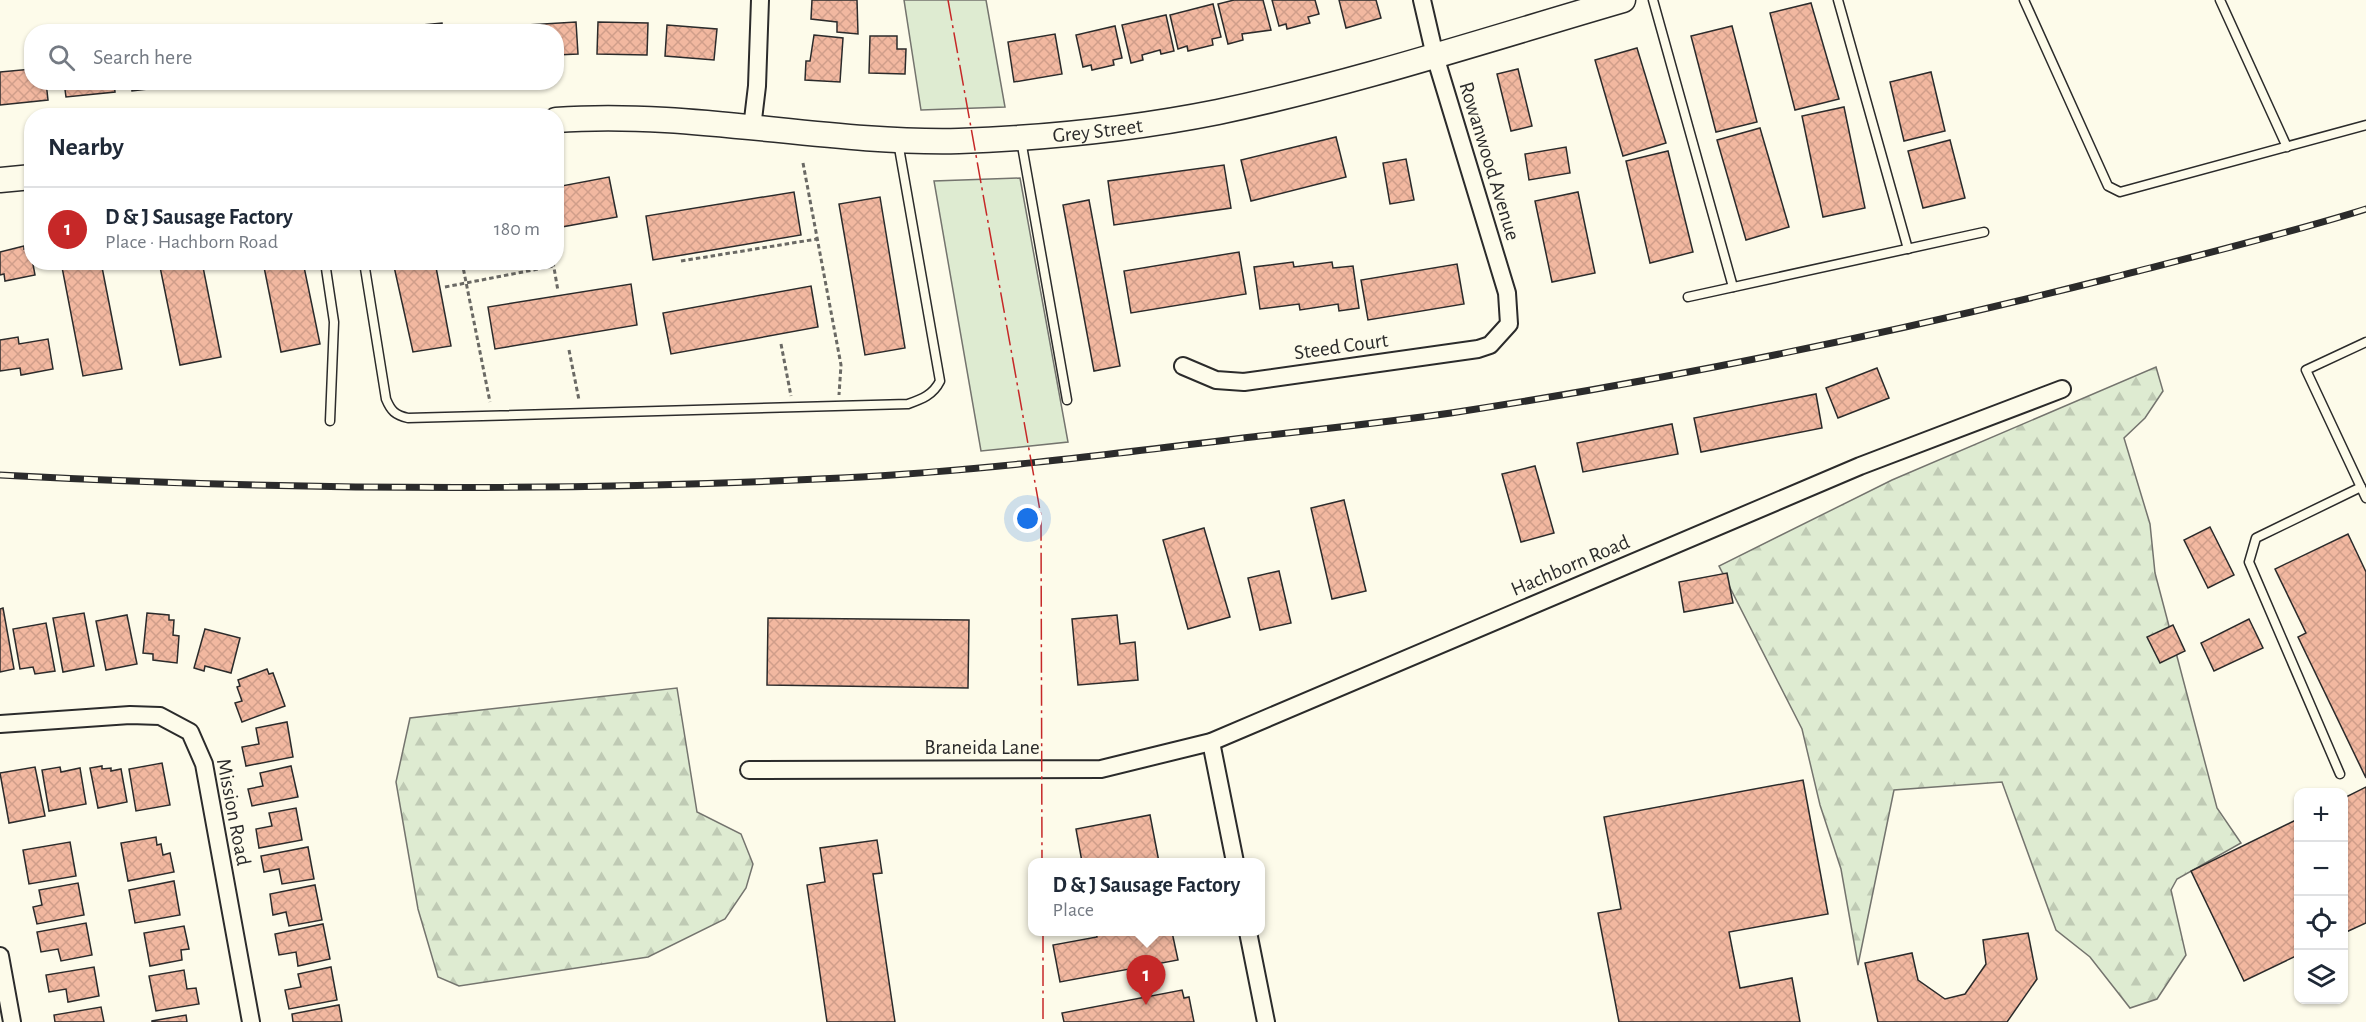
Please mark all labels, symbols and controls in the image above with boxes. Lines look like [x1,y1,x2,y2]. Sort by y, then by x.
search box [24,24,564,90]
icon: search [45,41,78,74]
text: Search here [93,46,192,68]
street label: Rowanwood Avenue [1455,79,1524,243]
street label: Grey Street [1052,115,1144,146]
text: Nearby [48,134,124,160]
text: D & J Sausage Factory [105,206,293,228]
text: 1 [64,219,71,239]
text: 180 m [494,219,540,239]
text: Place · Hachborn Road [105,232,278,252]
street label: Steed Court [1293,329,1390,363]
your location [1013,504,1042,533]
street label: Hachborn Road [1508,531,1633,600]
street label: Braneida Lane [924,737,1040,758]
street label: Mission Road [213,757,254,867]
map controls [2294,788,2348,1004]
button: + [2294,788,2348,842]
button: − [2294,842,2348,896]
popup [1028,858,1265,936]
text: D & J Sausage Factory [1053,874,1240,896]
button: locate [2294,896,2348,950]
text: Place [1053,900,1094,920]
button: layers [2294,950,2348,1004]
pin: 1 [1126,956,1166,1005]

